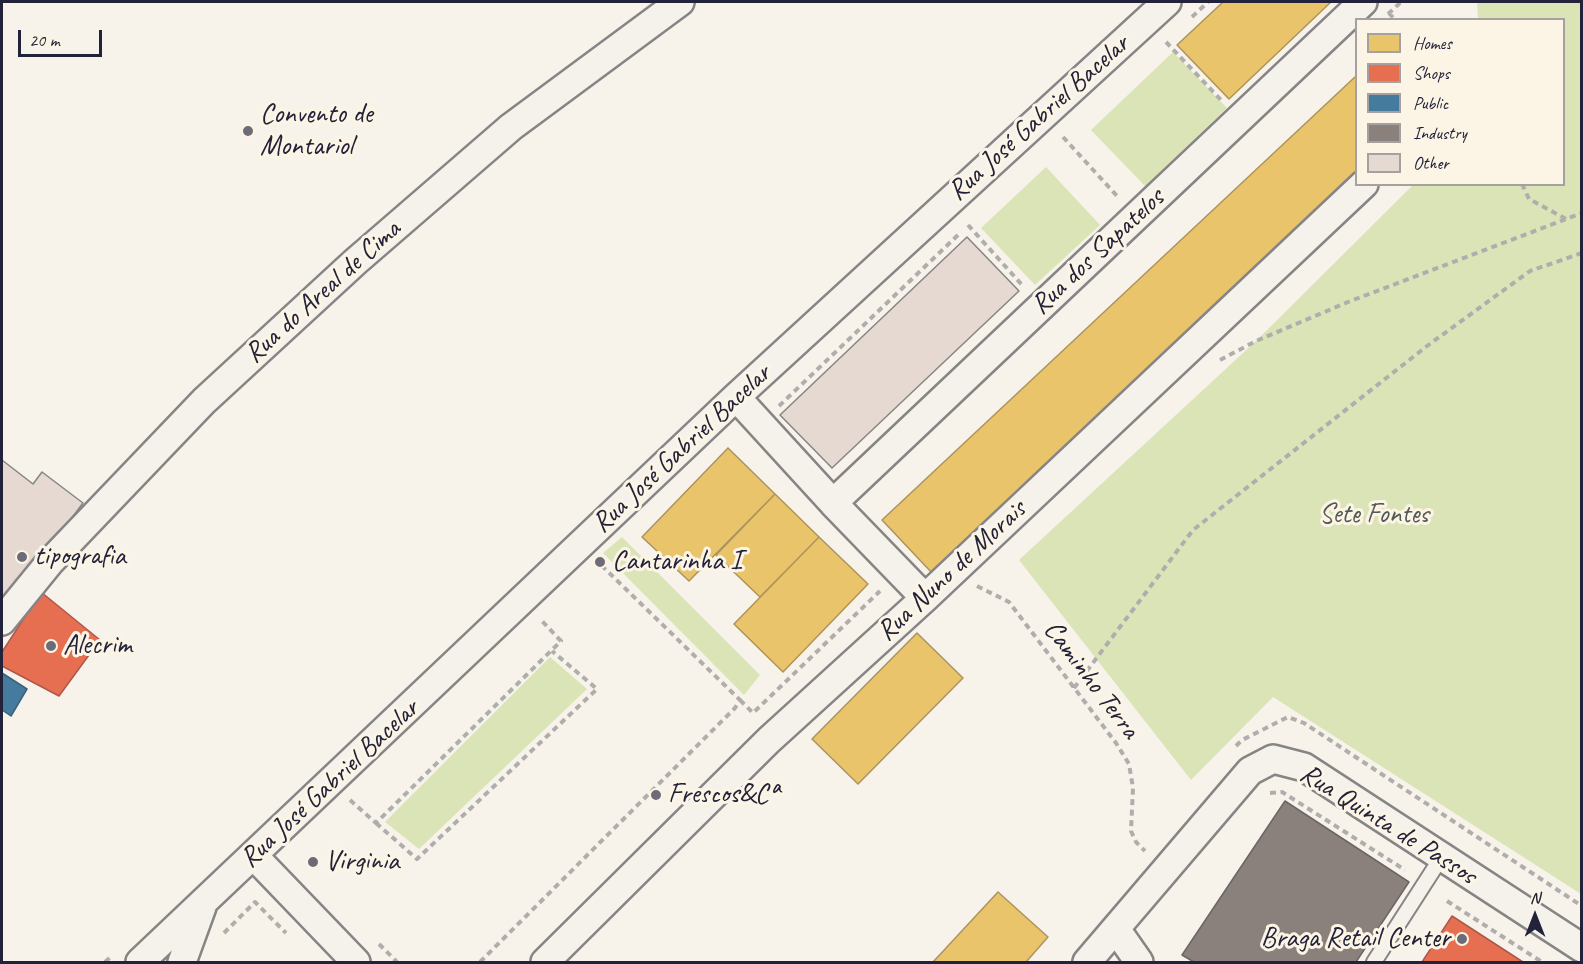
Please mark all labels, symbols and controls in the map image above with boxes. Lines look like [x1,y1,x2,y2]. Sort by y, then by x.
scale bar [21,18,105,56]
legend [1355,18,1565,186]
street label: Rua José Gabriel Bacelar [941,28,1137,208]
text: 20 m [29,29,60,51]
text: Homes [1413,32,1452,54]
text: Shops [1413,62,1450,84]
text: Public [1413,92,1448,114]
place label: Convento de Montariol [260,98,373,164]
text: Industry [1413,122,1467,144]
marker: Convento de Montariol [241,124,255,138]
text: Other [1413,152,1449,174]
street label: Rua dos Sapatelos [1024,182,1172,322]
street label: Rua do Areal de Cima [238,213,408,371]
street label: Rua José Gabriel Bacelar [586,358,778,540]
street label: Rua Nuno de Morais [870,493,1034,649]
park label: Sete Fontes [1319,498,1429,532]
place label: tipografia [34,540,126,574]
place label: Cantarinha I [612,545,741,579]
marker: tipografia [15,550,29,564]
marker: Cantarinha I [593,555,607,569]
street label: Caminho Terra [1036,614,1146,746]
place label: Alecrim [63,629,132,663]
marker: Alecrim [44,639,58,653]
street label: Rua José Gabriel Bacelar [234,693,426,875]
street label: Rua Quinta de Passos [1294,757,1482,893]
place label: Frescos&Cª [668,778,778,812]
marker: Frescos&Cª [649,788,663,802]
place label: Virginia [325,845,399,879]
marker: Virginia [306,855,320,869]
north arrow [1505,886,1565,946]
text: N [1530,888,1540,908]
place label: Braga Retail Center [1261,922,1450,956]
marker: Braga Retail Center [1455,932,1469,946]

